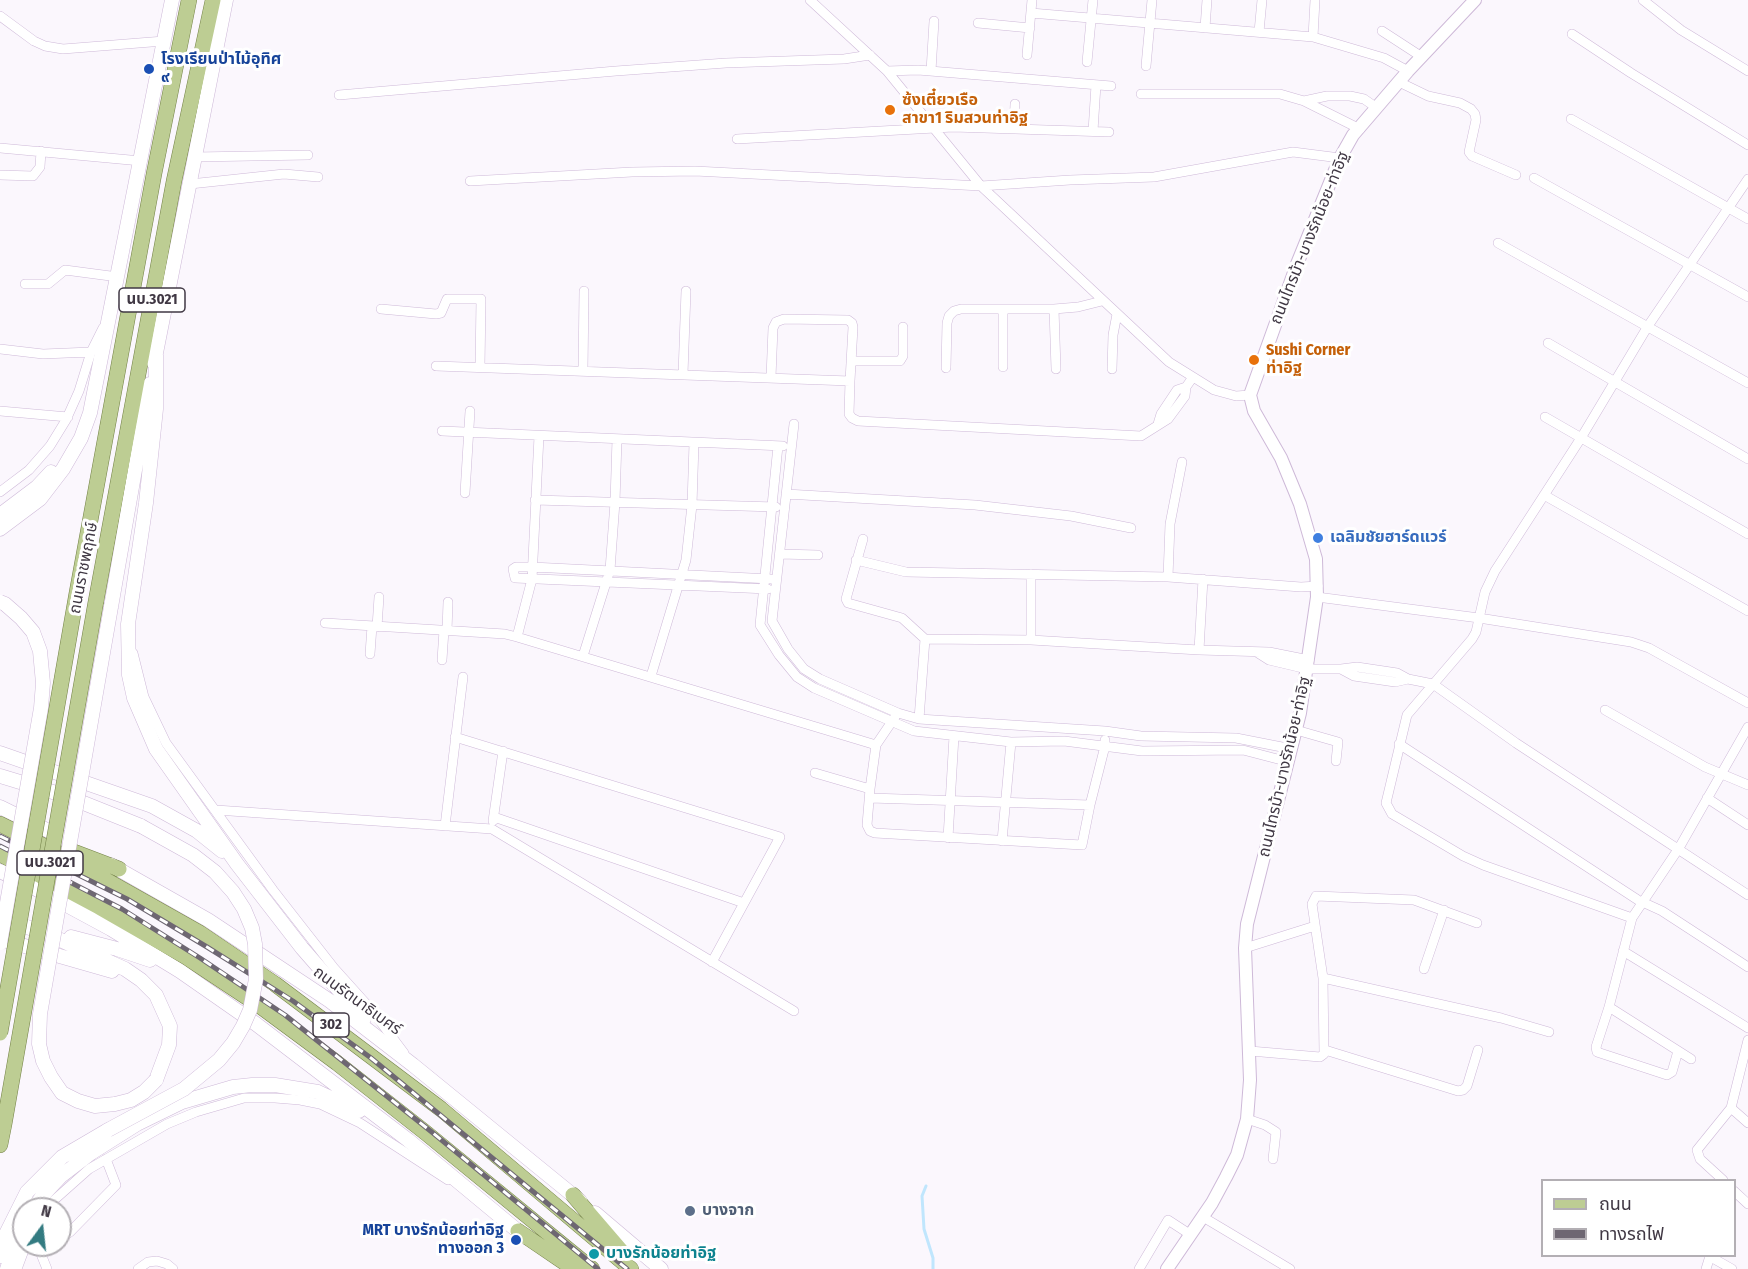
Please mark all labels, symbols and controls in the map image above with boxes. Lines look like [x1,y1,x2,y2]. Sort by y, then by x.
place label: โรงเรียนป่าไม้อุทิศ ๙ [161,50,281,88]
marker: โรงเรียนป่าไม้อุทิศ ๙ [142,62,156,76]
place label: ซ้งเตี๋ยวเรือ สาขา1 ริมสวนท่าอิฐ [902,91,1028,129]
marker: ซ้งเตี๋ยวเรือ สาขา1 ริมสวนท่าอิฐ [883,103,897,117]
street label: ถนนไทรม้า-บางรักน้อย-ท่าอิฐ [1267,149,1353,327]
road number: นบ.3021 [119,288,185,312]
place label: Sushi Corner ท่าอิฐ [1266,341,1350,379]
marker: Sushi Corner ท่าอิฐ [1247,353,1261,367]
street label: ถนนราชพฤกษ์ [66,521,102,615]
place label: เฉลิมชัยฮาร์ดแวร์ [1330,528,1446,548]
marker: เฉลิมชัยฮาร์ดแวร์ [1311,531,1325,545]
street label: ถนนไทรม้า-บางรักน้อย-ท่าอิฐ [1255,675,1315,859]
road number: นบ.3021 [17,851,83,875]
street label: ถนนรัตนาธิเบศร์ [309,963,405,1039]
road number: 302 [313,1013,349,1037]
legend [1541,1179,1736,1257]
text: ถนน [1599,1193,1632,1215]
north arrow [12,1197,72,1257]
text: N [39,1201,53,1221]
place label: บางจาก [702,1201,754,1221]
marker: บางจาก [683,1204,697,1218]
place label: MRT บางรักน้อยท่าอิฐ ทางออก 3 [362,1221,504,1259]
text: ทางรถไฟ [1599,1223,1664,1245]
marker: MRT บางรักน้อยท่าอิฐ ทางออก 3 [509,1233,523,1247]
place label: บางรักน้อยท่าอิฐ [606,1244,716,1264]
marker: บางรักน้อยท่าอิฐ [587,1247,601,1261]

